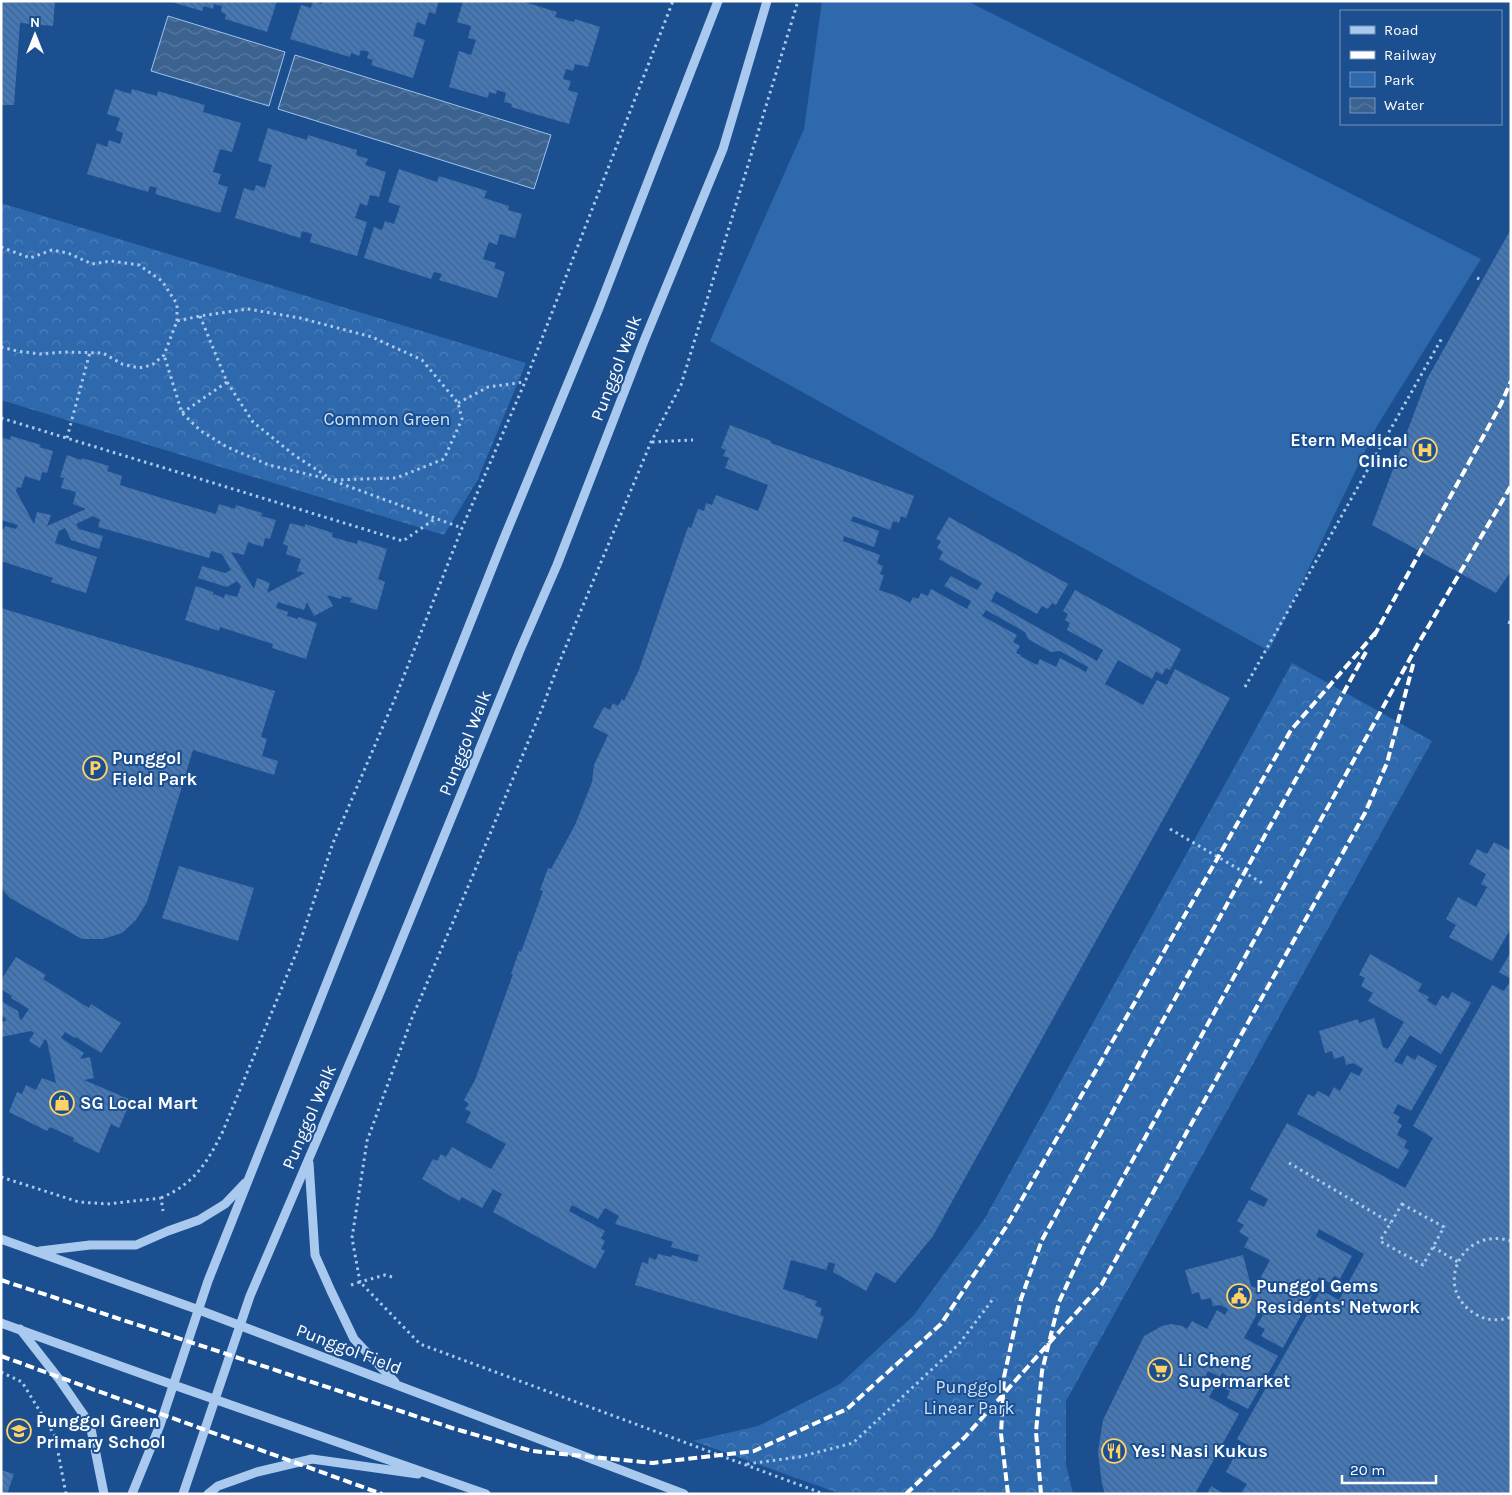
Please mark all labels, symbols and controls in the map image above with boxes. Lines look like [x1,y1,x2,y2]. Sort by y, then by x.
north arrow [10,10,60,60]
legend [1340,10,1502,125]
text: N [30,14,40,31]
text: Road [1384,21,1419,39]
text: Railway [1384,46,1436,64]
text: Park [1384,71,1414,89]
text: Water [1384,96,1425,114]
street label: Punggol Walk [586,312,646,424]
park label: Common Green [324,408,450,430]
place label: Etern Medical Clinic [1290,429,1408,472]
hospital icon: Etern Medical Clinic [1412,437,1438,463]
street label: Punggol Walk [434,687,496,799]
place label: Punggol Field Park [112,747,197,790]
parking icon: Punggol Field Park [82,755,108,781]
street label: Punggol Walk [277,1061,341,1173]
shop icon: SG Local Mart [49,1090,75,1116]
place label: SG Local Mart [80,1092,198,1114]
place label: Punggol Gems Residents' Network [1256,1275,1420,1318]
public building icon: Punggol Gems Residents' Network [1226,1283,1252,1309]
street label: Punggol Field [293,1319,405,1379]
place label: Li Cheng Supermarket [1178,1349,1290,1392]
supermarket icon: Li Cheng Supermarket [1147,1357,1173,1383]
park label: Punggol Linear Park [923,1376,1015,1419]
place label: Punggol Green Primary School [36,1410,166,1453]
school or university icon: Punggol Green Primary School [6,1418,32,1444]
restaurant icon: Yes! Nasi Kukus [1101,1438,1127,1464]
place label: Yes! Nasi Kukus [1132,1440,1268,1462]
scale bar [1342,1452,1436,1484]
text: 20 m [1350,1461,1385,1479]

